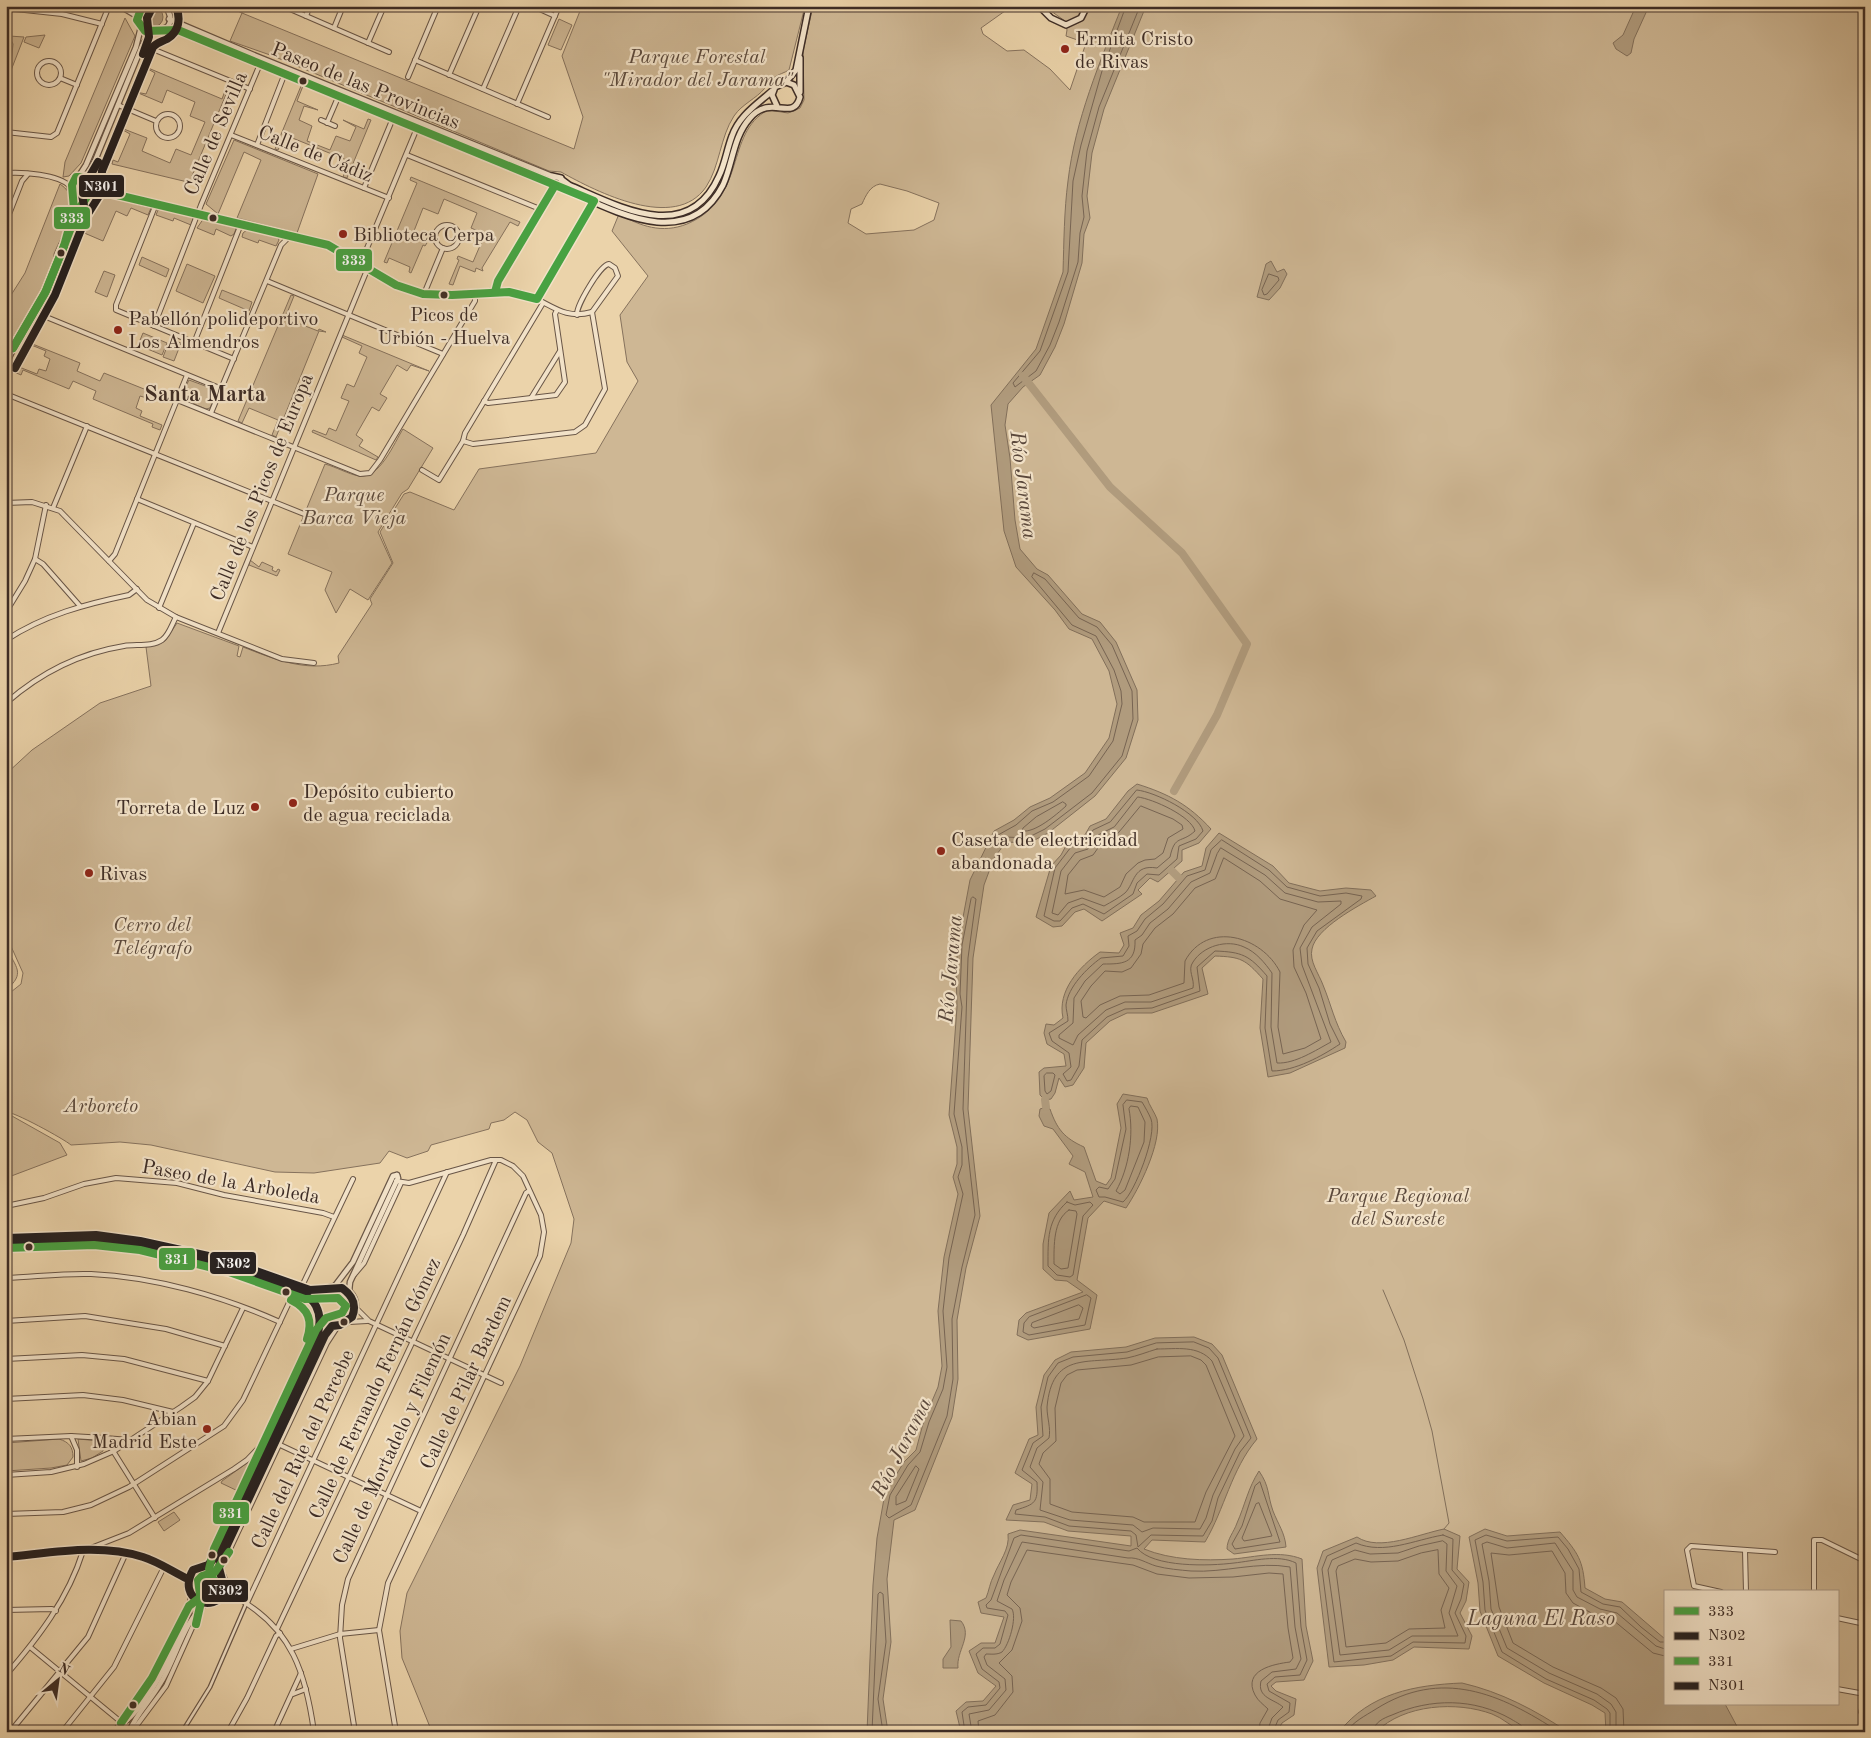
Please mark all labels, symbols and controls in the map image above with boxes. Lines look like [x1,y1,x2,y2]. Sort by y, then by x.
place label: Ermita Cristo de Rivas [1075,30,1193,73]
street label: Paseo de las Provincias [268,40,462,134]
marker: Ermita Cristo de Rivas [1059,43,1071,55]
park label: Parque Forestal "Mirador del Jarama" [601,48,794,91]
street label: Calle de Sevilla [182,69,252,199]
unlabelled marker [298,76,308,86]
street label: Calle de Cádiz [255,123,376,187]
line badge: N301 [78,174,125,198]
text: N301 [83,180,119,194]
line badge: 333 [53,206,91,230]
text: 333 [60,212,84,226]
unlabelled marker [208,213,218,223]
place label: Biblioteca Cerpa [353,226,495,246]
marker: Biblioteca Cerpa [337,228,349,240]
unlabelled marker [56,248,66,258]
line badge: 333 [335,248,373,272]
text: 333 [342,254,366,268]
marker: Picos de Urbión - Huelva [439,290,449,300]
place label: Picos de Urbión - Huelva [378,307,511,349]
place label: Pabellón polideportivo Los Almendros [128,310,318,353]
marker: Pabellón polideportivo Los Almendros [112,324,124,336]
street label: Calle de los Picos de Europa [208,371,318,604]
district label: Santa Marta [144,384,266,406]
water label: Río Jarama [1005,429,1040,540]
park label: Parque Barca Vieja [301,486,406,529]
place label: Depósito cubierto de agua reciclada [303,783,454,826]
marker: Depósito cubierto de agua reciclada [287,797,299,809]
place label: Torreta de Luz [116,799,245,819]
marker: Torreta de Luz [249,801,261,813]
place label: Caseta de electricidad abandonada [951,831,1138,874]
marker: Caseta de electricidad abandonada [935,845,947,857]
place label: Rivas [99,865,147,885]
marker: Rivas [83,867,95,879]
water label: Río Jarama [936,914,967,1025]
park label: Cerro del Telégrafo [112,916,192,959]
park label: Arboreto [63,1097,138,1117]
street label: Paseo de la Arboleda [140,1157,321,1209]
park label: Parque Regional del Sureste [1326,1187,1469,1230]
unlabelled marker [24,1242,34,1252]
line badge: 331 [158,1247,196,1271]
line badge: N302 [209,1251,257,1275]
text: 331 [165,1253,189,1267]
street label: Calle de Fernando Fernán Gómez [306,1255,445,1523]
text: N302 [215,1257,251,1271]
unlabelled marker [281,1287,291,1297]
street label: Calle de Pilar Bardem [418,1293,516,1473]
unlabelled marker [339,1317,349,1327]
street label: Calle de Mortadelo y Filemón [330,1330,455,1568]
street label: Calle del Rue del Percebe [249,1347,359,1553]
water label: Río Jarama [868,1394,936,1502]
place label: Abian Madrid Este [92,1410,197,1453]
marker: Abian Madrid Este [201,1423,213,1435]
line badge: 331 [212,1501,250,1525]
text: 331 [219,1507,243,1521]
unlabelled marker [207,1550,217,1560]
unlabelled marker [219,1555,229,1565]
line badge: N302 [201,1579,249,1603]
text: N302 [207,1584,243,1598]
legend [1664,1590,1838,1706]
text: 333 [1708,1605,1734,1620]
water label: Laguna El Raso [1466,1609,1615,1630]
text: N302 [1708,1629,1746,1644]
text: 331 [1708,1655,1734,1670]
north arrow [32,1656,82,1706]
text: N [56,1661,72,1678]
text: N301 [1708,1679,1746,1694]
unlabelled marker [128,1700,138,1710]

